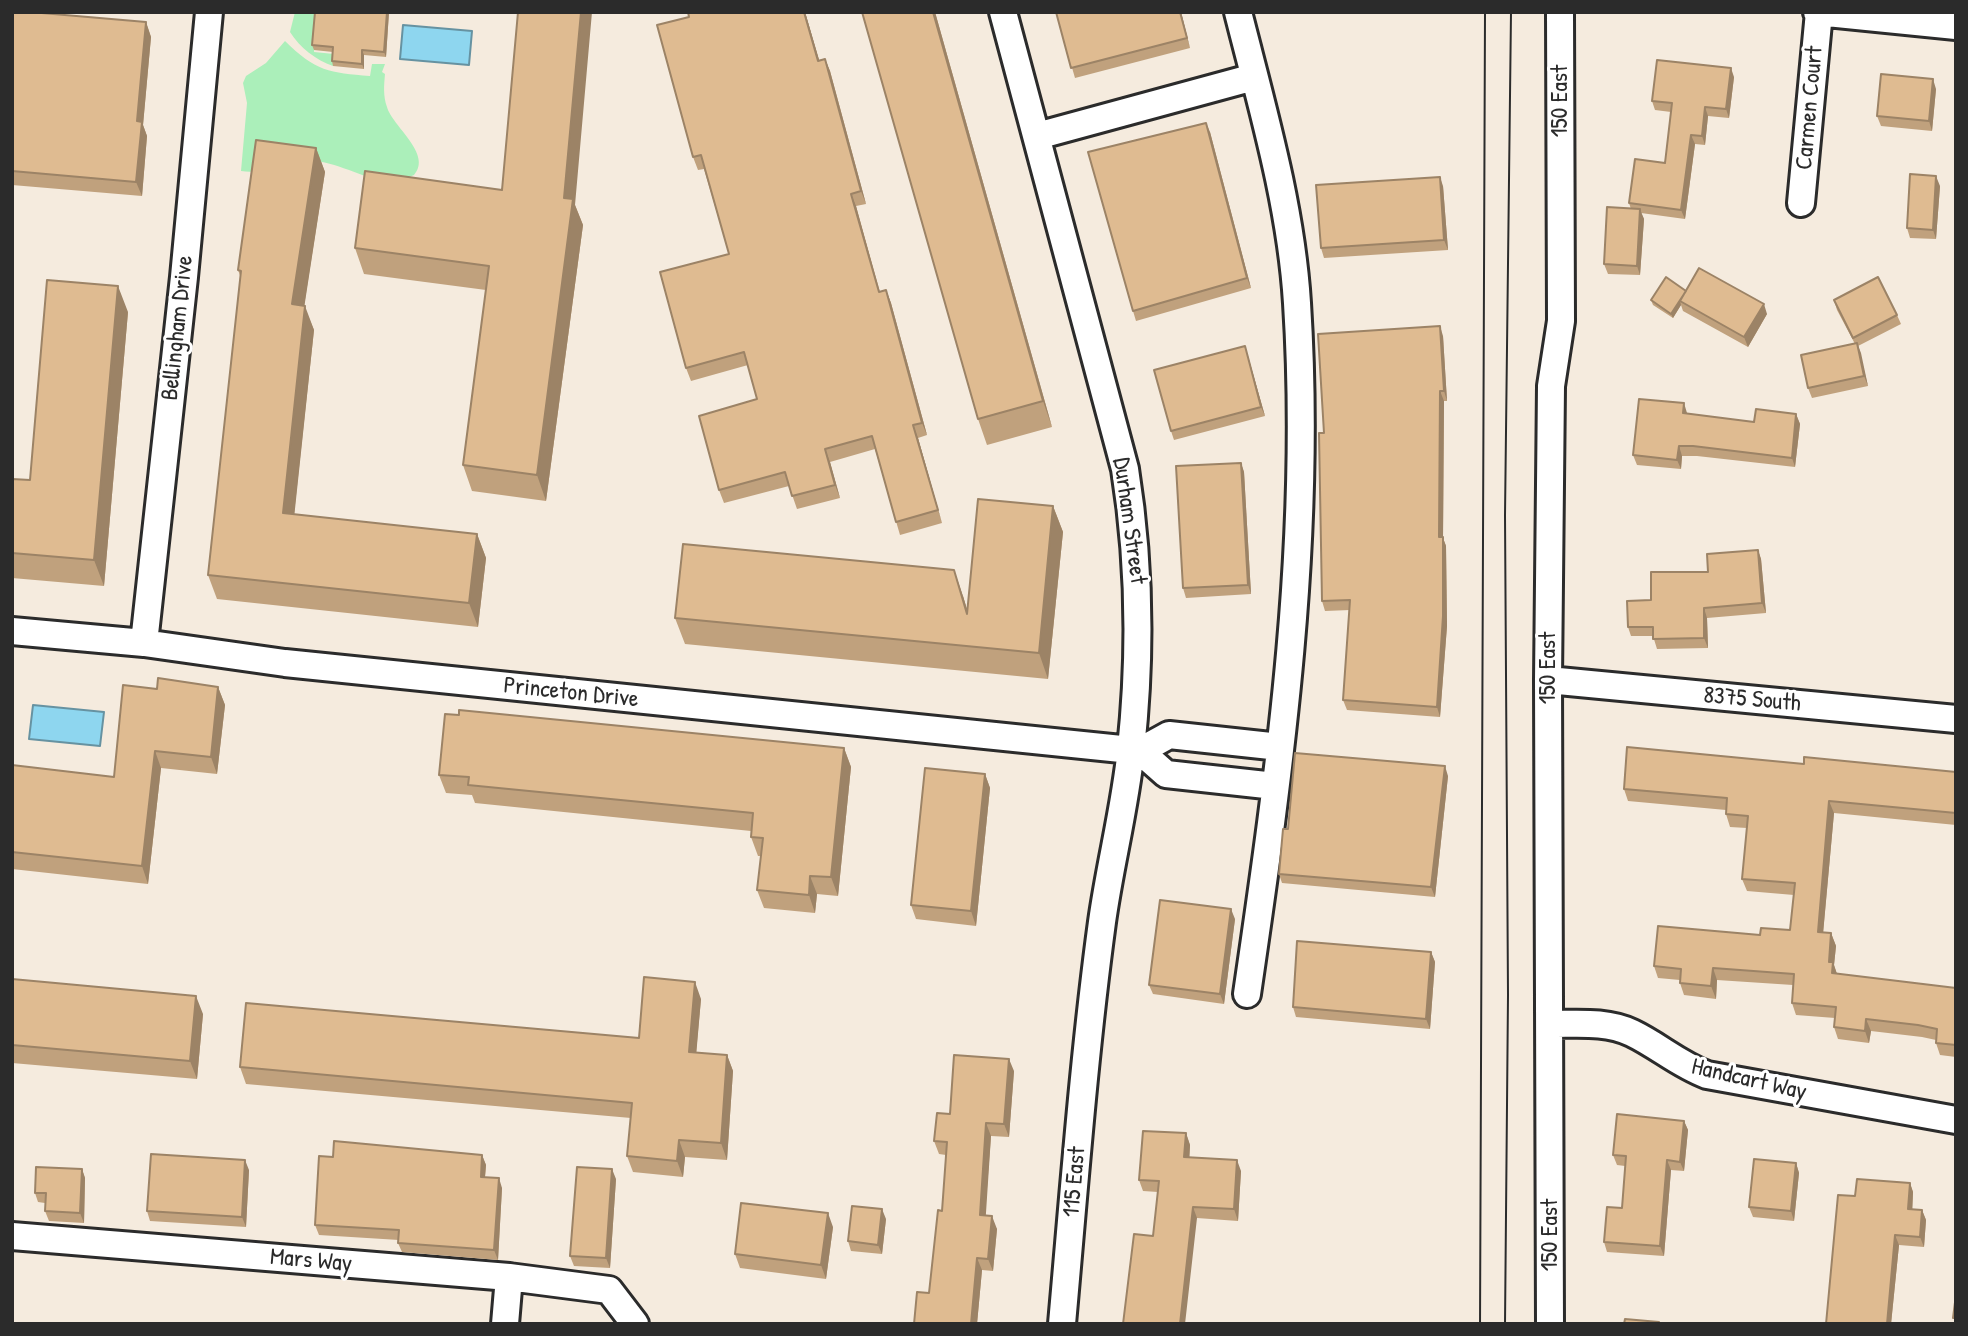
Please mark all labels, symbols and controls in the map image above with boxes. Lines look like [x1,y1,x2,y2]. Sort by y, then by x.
street label: Carmen Court [1790,45,1830,171]
street label: 150 East [1547,65,1575,137]
street label: Bellingham Drive [156,254,200,402]
street label: Durham Street [1106,456,1152,586]
street label: 150 East [1535,632,1563,704]
street label: Princeton Drive [502,672,640,714]
street label: 8375 South [1702,681,1802,719]
street label: Handcart Way [1689,1053,1809,1107]
street label: 115 East [1058,1146,1092,1218]
street label: 150 East [1537,1199,1565,1271]
street label: Mars Way [269,1243,353,1279]

